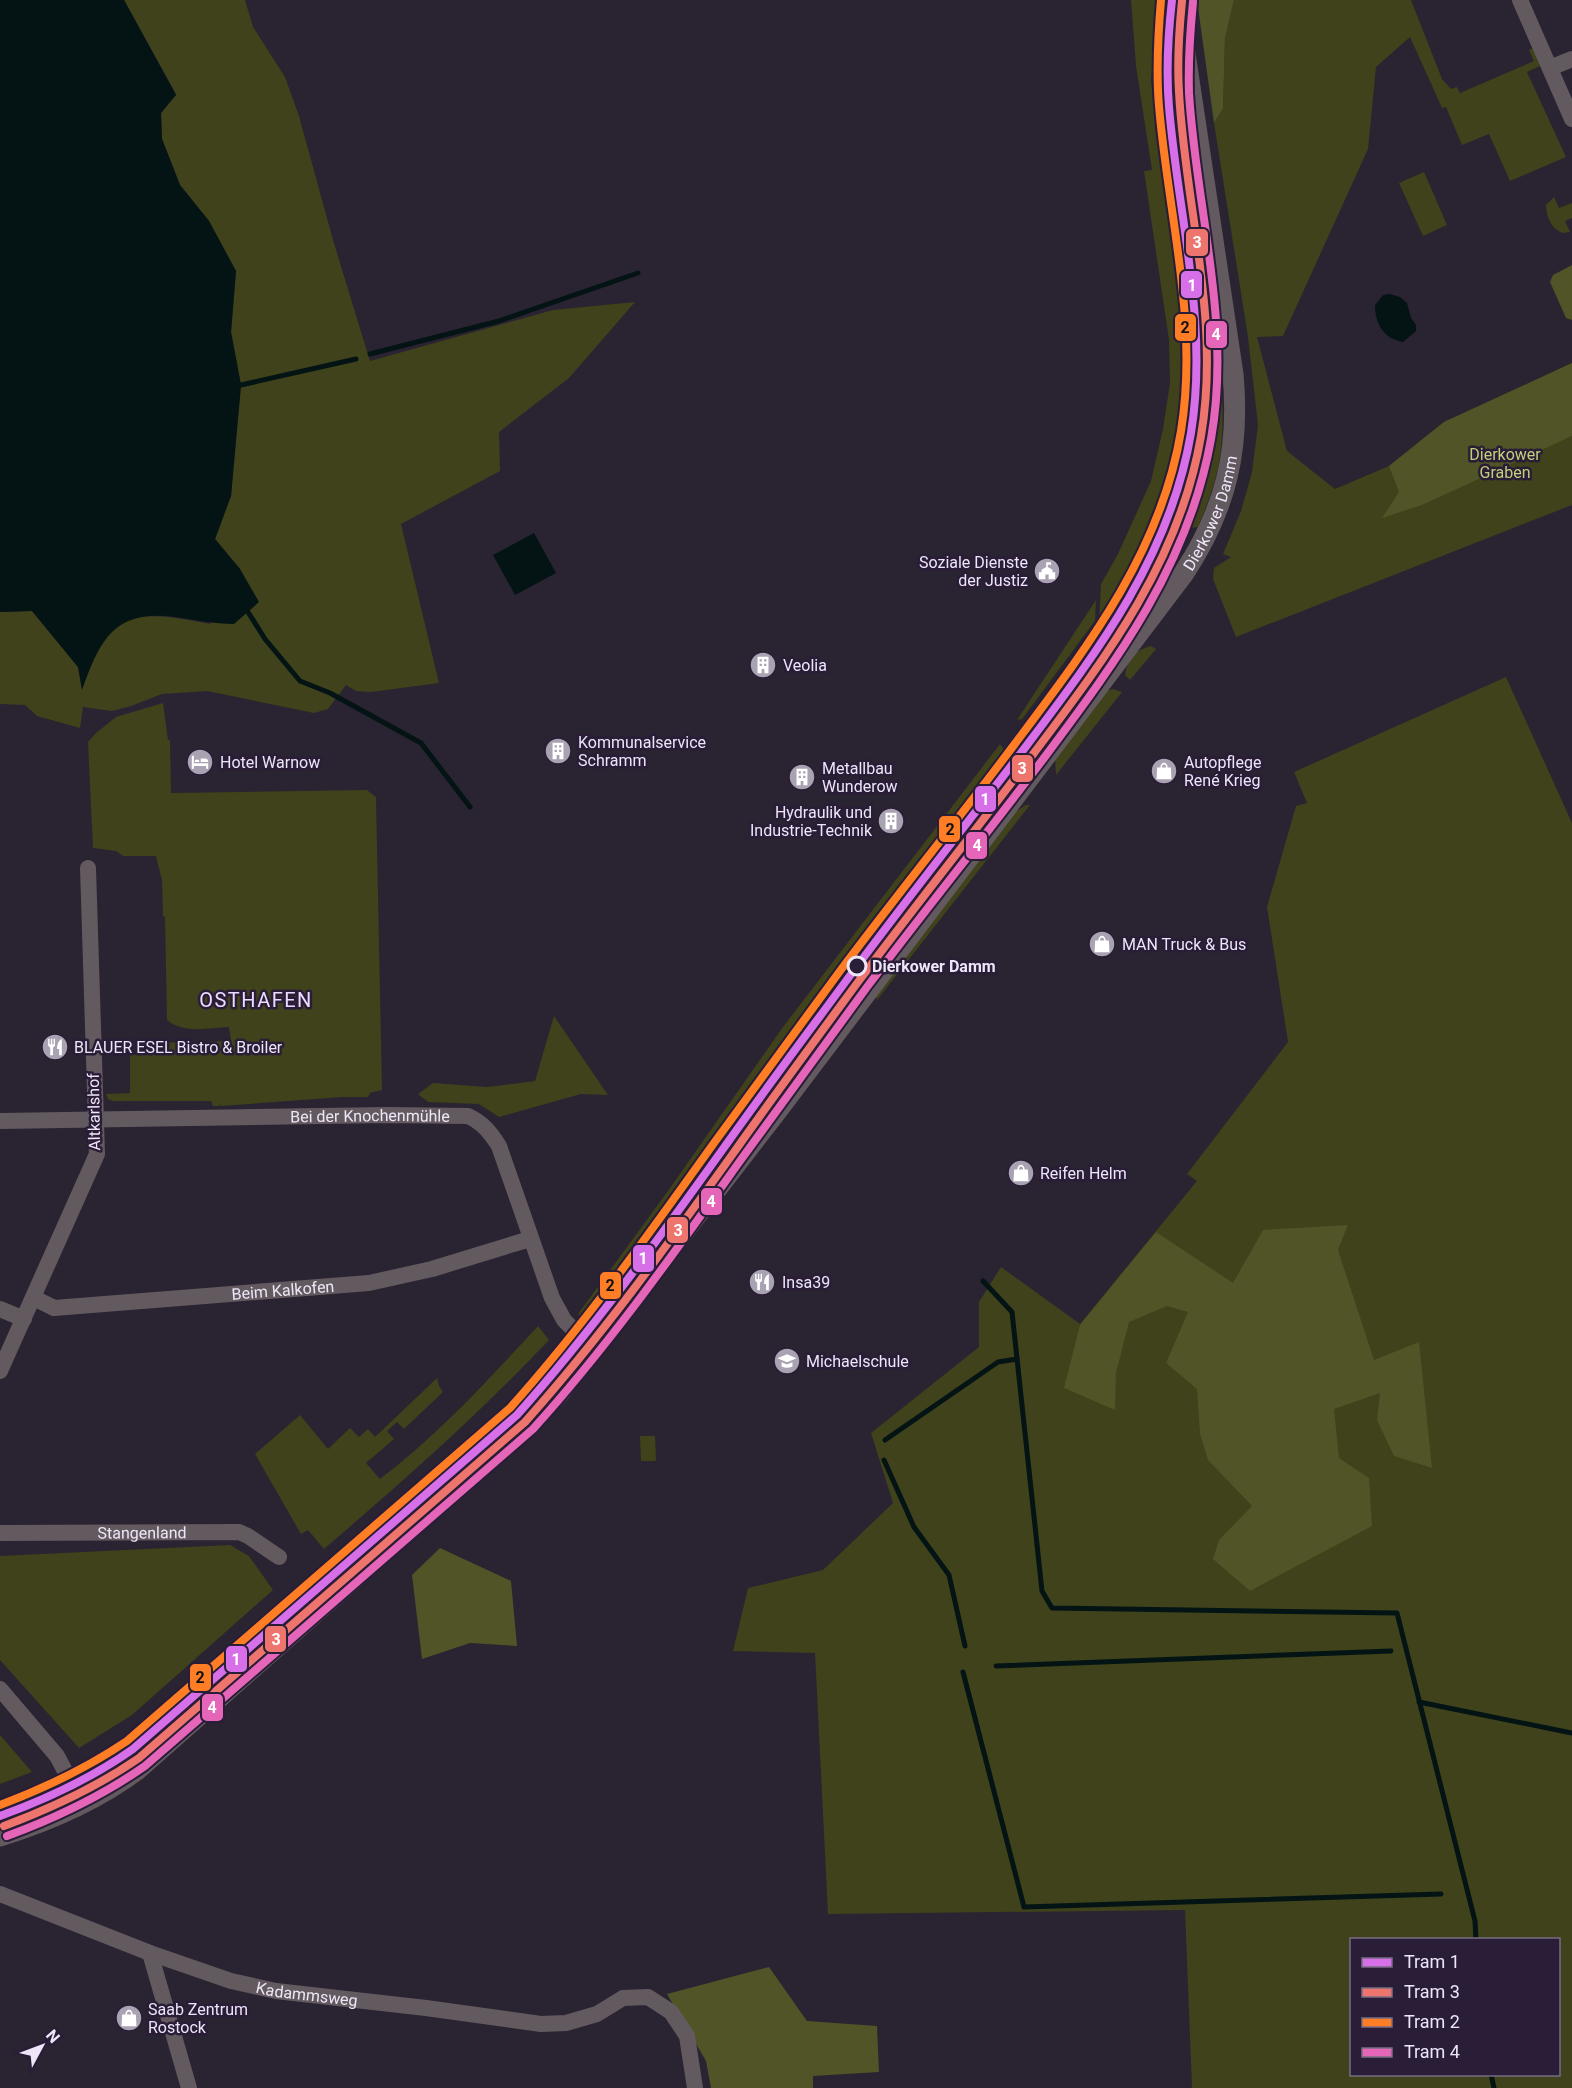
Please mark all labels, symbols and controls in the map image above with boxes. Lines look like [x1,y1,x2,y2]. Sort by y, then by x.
line badge: 3 [1185,228,1209,257]
text: 3 [1192,233,1202,252]
line badge: 1 [1180,270,1203,299]
text: 1 [1187,276,1197,295]
line badge: 2 [1174,313,1197,342]
text: 2 [1180,318,1190,337]
line badge: 4 [1205,320,1228,349]
text: 4 [1211,325,1221,344]
park label: Dierkower Graben [1469,445,1541,482]
street label: Dierkower Damm [1179,454,1241,574]
place label: Soziale Dienste der Justiz [919,553,1028,590]
public building icon: Soziale Dienste der Justiz [1032,556,1062,586]
building icon: Veolia [748,650,778,680]
place label: Veolia [783,656,827,675]
place label: Kommunalservice Schramm [578,733,706,770]
building icon: Kommunalservice Schramm [543,736,573,766]
hotel icon: Hotel Warnow [185,747,215,777]
place label: Hotel Warnow [220,753,320,772]
place label: Autopflege René Krieg [1184,753,1261,790]
line badge: 3 [1011,754,1034,783]
shop icon: Autopflege René Krieg [1149,756,1179,786]
place label: Metallbau Wunderow [822,759,898,796]
text: 3 [1017,759,1027,778]
building icon: Metallbau Wunderow [787,762,817,792]
line badge: 1 [974,785,997,813]
text: 1 [980,790,990,809]
place label: Hydraulik und Industrie-Technik [750,803,873,840]
building icon: Hydraulik und Industrie-Technik [876,806,906,836]
line badge: 2 [938,815,961,843]
text: 2 [945,820,955,839]
line badge: 4 [965,831,988,860]
text: 4 [972,836,982,855]
shop icon: MAN Truck & Bus [1087,929,1117,959]
place label: MAN Truck & Bus [1122,935,1246,954]
marker: Dierkower Damm [847,956,867,976]
place label: Dierkower Damm [872,957,996,976]
district label: OSTHAFEN [199,988,313,1012]
restaurant icon: BLAUER ESEL Bistro & Broiler [40,1032,70,1062]
place label: BLAUER ESEL Bistro & Broiler [74,1038,283,1057]
street label: Altkarlshof [84,1073,104,1151]
street label: Bei der Knochenmühle [290,1105,450,1126]
shop icon: Reifen Helm [1006,1158,1036,1188]
place label: Reifen Helm [1040,1164,1127,1183]
line badge: 4 [700,1187,723,1216]
text: 4 [706,1192,716,1211]
line badge: 3 [666,1216,689,1244]
text: 3 [673,1221,683,1240]
line badge: 1 [632,1244,655,1273]
text: 1 [638,1249,648,1268]
restaurant icon: Insa39 [747,1267,777,1297]
line badge: 2 [599,1271,622,1300]
place label: Insa39 [782,1273,830,1292]
street label: Beim Kalkofen [231,1276,335,1303]
text: 2 [605,1276,615,1295]
school or university icon: Michaelschule [772,1346,802,1376]
place label: Michaelschule [806,1352,909,1371]
street label: Stangenland [97,1523,187,1542]
line badge: 3 [264,1625,287,1653]
text: 3 [271,1630,281,1649]
line badge: 1 [225,1645,248,1673]
text: 1 [231,1650,241,1669]
line badge: 2 [189,1663,212,1692]
text: 2 [195,1668,205,1687]
line badge: 4 [201,1693,224,1722]
text: 4 [207,1698,217,1717]
legend [1350,1938,1560,2076]
text: Tram 1 [1404,1951,1460,1972]
street label: Kadammsweg [254,1977,359,2010]
text: Tram 3 [1404,1981,1460,2002]
place label: Saab Zentrum Rostock [148,2000,248,2037]
shop icon: Saab Zentrum Rostock [114,2003,144,2033]
text: Tram 2 [1404,2011,1460,2032]
north arrow [12,2016,72,2076]
text: N [42,2026,64,2047]
text: Tram 4 [1404,2041,1460,2062]

